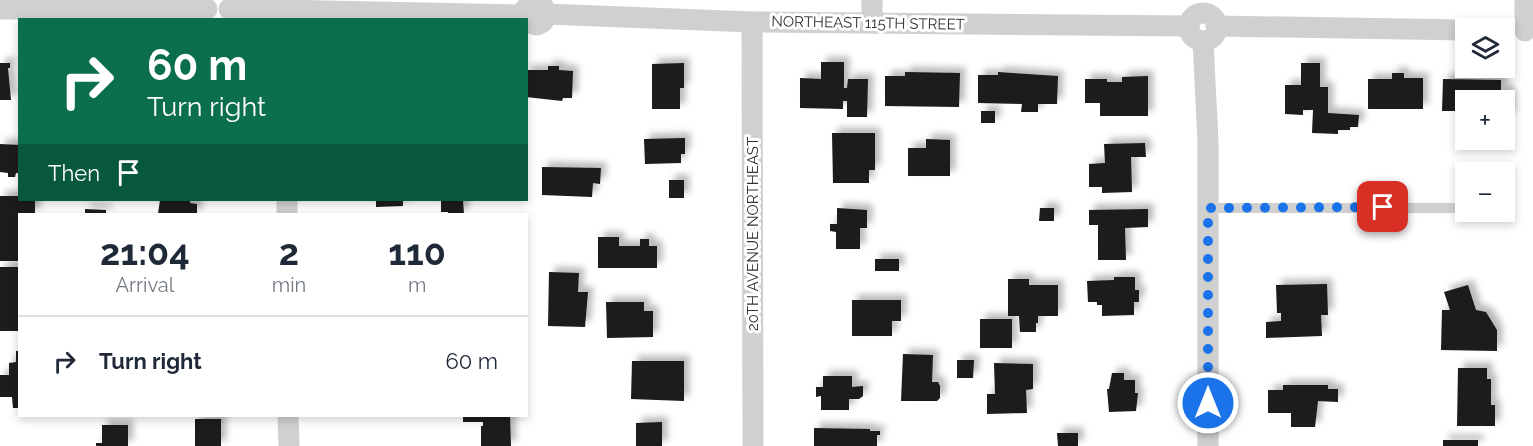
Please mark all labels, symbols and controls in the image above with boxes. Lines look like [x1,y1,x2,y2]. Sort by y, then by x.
street label: NORTHEAST 115TH STREET [771,12,965,34]
map controls [1455,18,1515,222]
button: layers [1455,18,1515,78]
text: 60 m [147,41,247,90]
icon: right [48,42,126,120]
button: + [1455,90,1515,150]
text: Turn right [147,91,266,122]
street label: 20TH AVENUE NORTHEAST [744,137,762,331]
icon: arrive [112,156,145,189]
text: Then [48,160,100,186]
button: − [1455,162,1515,222]
pin [1357,181,1408,232]
icon: arrive [1366,190,1399,223]
text: 21:04 [100,231,190,273]
text: 2 [279,231,299,273]
text: 110 [388,231,446,273]
text: Arrival [116,273,174,297]
text: min [272,273,306,297]
text: m [408,273,426,297]
icon: right [48,345,81,378]
text: Turn right [99,348,202,374]
text: 60 m [445,348,498,374]
position arrow [1176,371,1240,435]

